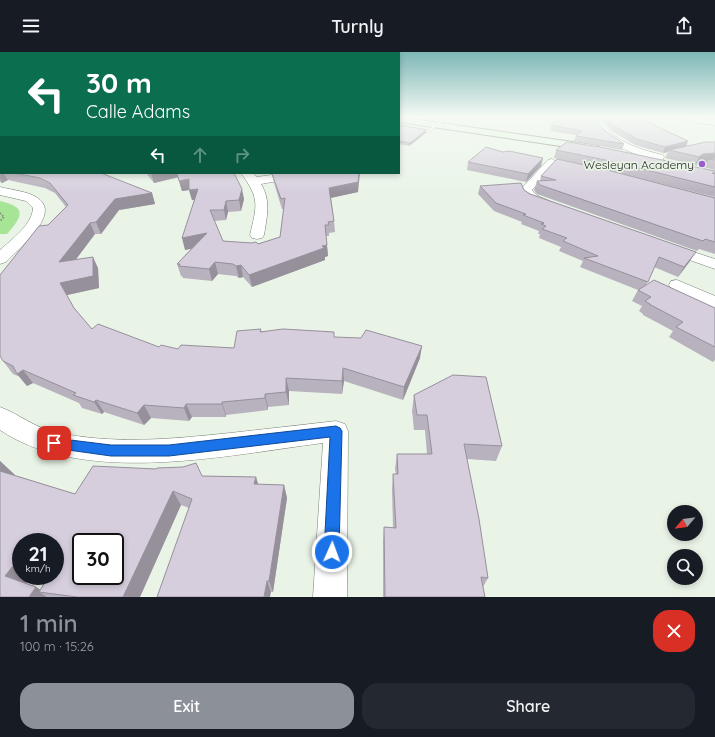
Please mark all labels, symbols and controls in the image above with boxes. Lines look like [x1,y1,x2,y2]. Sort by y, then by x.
icon: menu [20,15,42,37]
text: Turnly [331,15,384,38]
icon: share [673,15,695,37]
text: 30 m [86,65,152,100]
icon: left [20,68,72,120]
text: Calle Adams [86,100,190,123]
icon: left [147,144,169,166]
icon: ahead [189,144,211,166]
icon: right [231,144,253,166]
place label: Wesleyan Academy [584,157,694,172]
marker: Wesleyan Academy [697,159,707,169]
pin [37,426,71,460]
icon: arrive [43,432,65,454]
north arrow [667,505,703,541]
map controls [667,505,703,585]
position arrow [311,531,353,573]
speed limit sign: 30 [72,533,124,585]
text: 21 [28,541,48,566]
button: search [667,549,703,585]
text: km/h [25,562,51,575]
text: 1 min [20,608,78,638]
button: close [653,610,695,652]
text: 100 m · 15:26 [20,638,94,654]
button: Exit [20,683,354,729]
button: Share [362,683,695,729]

